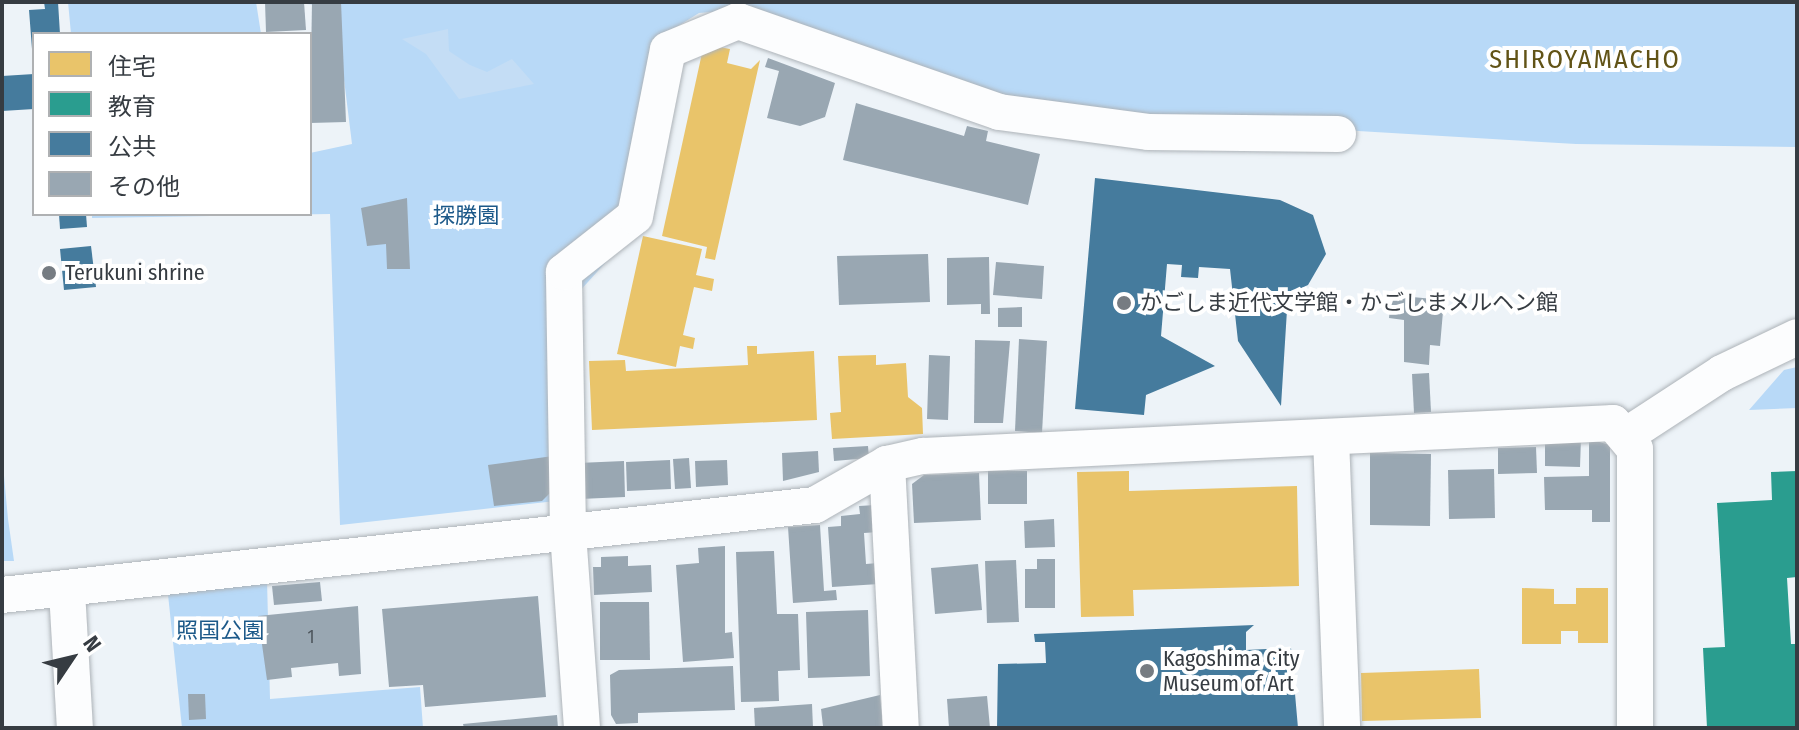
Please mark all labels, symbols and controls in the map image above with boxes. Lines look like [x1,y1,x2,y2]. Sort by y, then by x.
legend [32,32,312,216]
district label: SHIROYAMACHO [1489,44,1681,76]
text: 住宅 [108,53,156,81]
text: 教育 [108,93,156,121]
text: 公共 [108,133,156,161]
text: その他 [108,173,180,201]
park label: 探勝園 [433,203,499,229]
place label: Terukuni shrine [65,260,205,286]
marker: Terukuni shrine [40,264,58,282]
place label: かごしま近代文学館・かごしまメルヘン館 [1140,290,1558,316]
marker: かごしま近代文学館・かごしまメルヘン館 [1115,294,1133,312]
north arrow [32,618,112,698]
park label: 照国公園 [176,618,264,644]
house number: 1 [307,626,315,648]
text: N [77,631,107,657]
place label: Kagoshima City Museum of Art [1163,645,1300,696]
marker: Kagoshima City Museum of Art [1138,662,1156,680]

